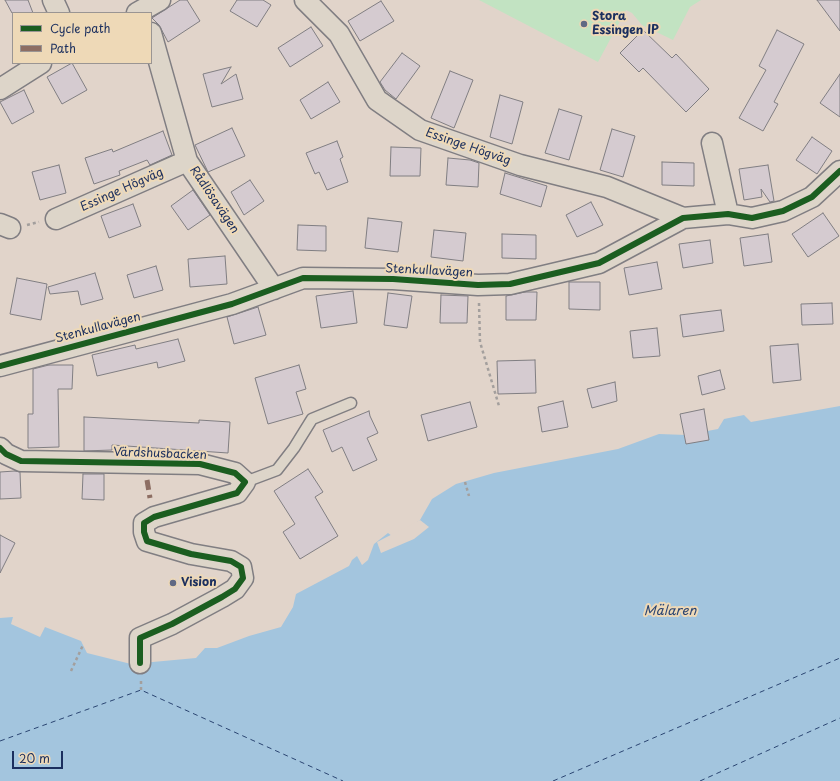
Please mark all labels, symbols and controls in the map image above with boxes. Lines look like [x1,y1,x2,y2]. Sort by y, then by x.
place label: Stora Essingen IP [592,10,659,38]
legend [12,12,152,64]
text: Cycle path [50,19,111,37]
marker: Stora Essingen IP [579,19,589,29]
text: Path [50,39,76,57]
street label: Essinge Högväg [423,126,513,168]
street label: Rådlösavägen [186,164,242,236]
street label: Essinge Högväg [78,165,166,215]
street label: Stenkullavägen [385,262,473,280]
street label: Stenkullavägen [54,310,142,346]
street label: Värdshusbacken [113,445,207,463]
place label: Vision [181,576,217,590]
marker: Vision [168,578,178,588]
water label: Mälaren [644,603,696,619]
scale bar [14,743,65,769]
text: 20 m [19,749,50,767]

